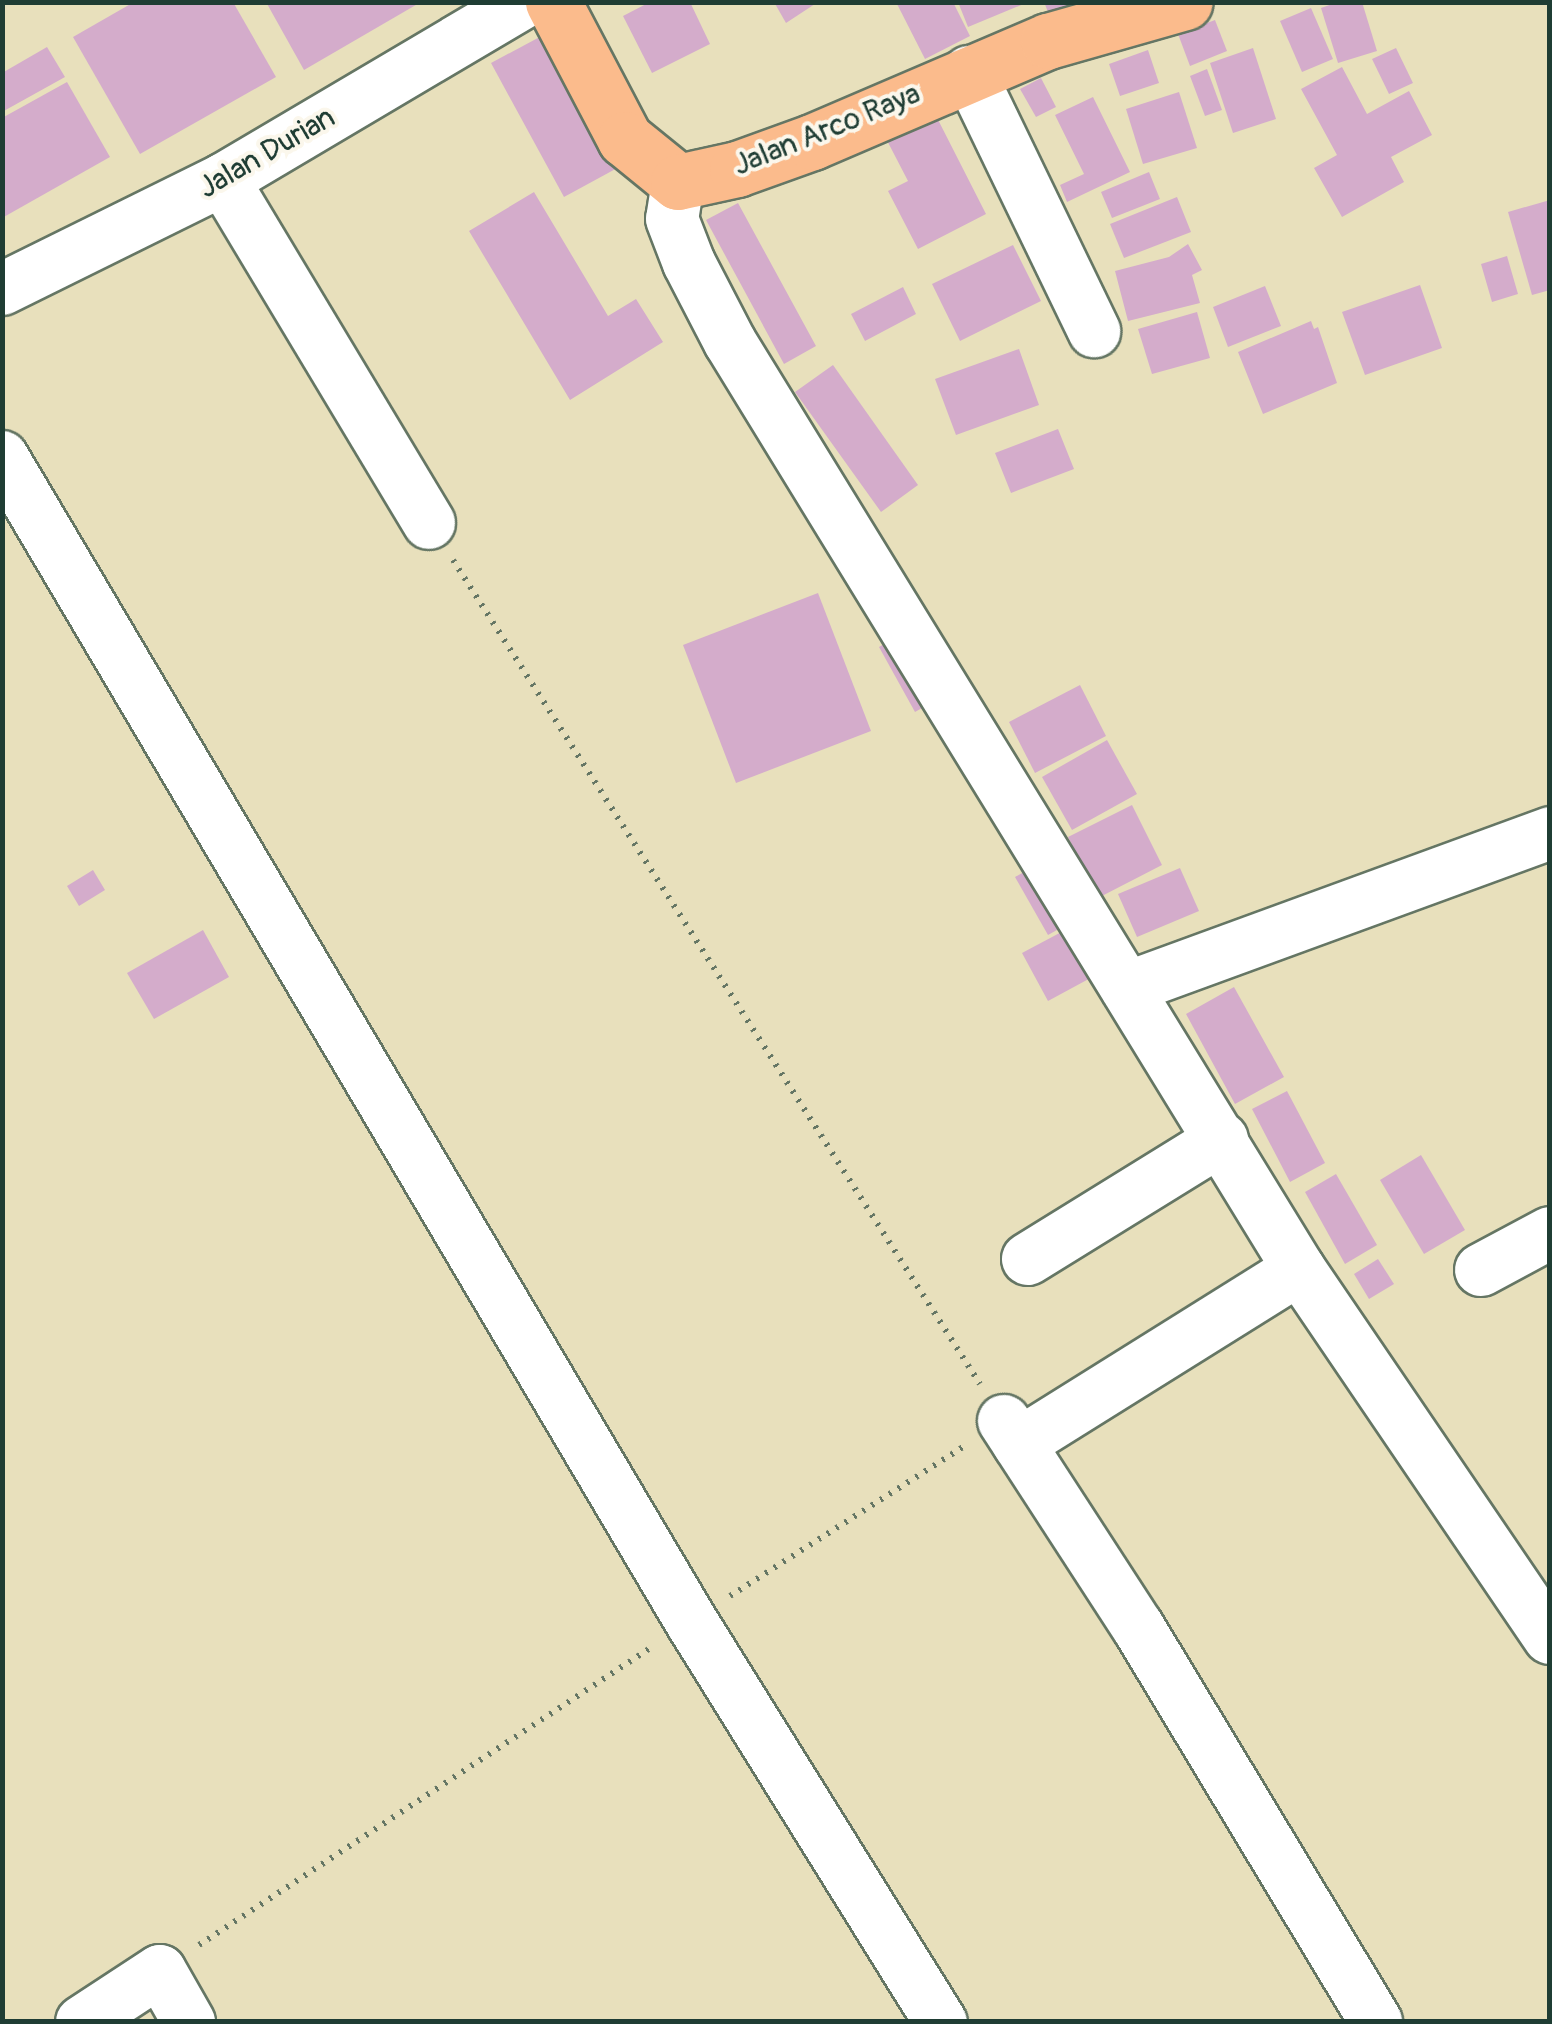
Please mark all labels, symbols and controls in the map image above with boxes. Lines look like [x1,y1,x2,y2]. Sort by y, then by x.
street label: Jalan Arco Raya [728,76,926,184]
street label: Jalan Durian [192,100,342,206]

